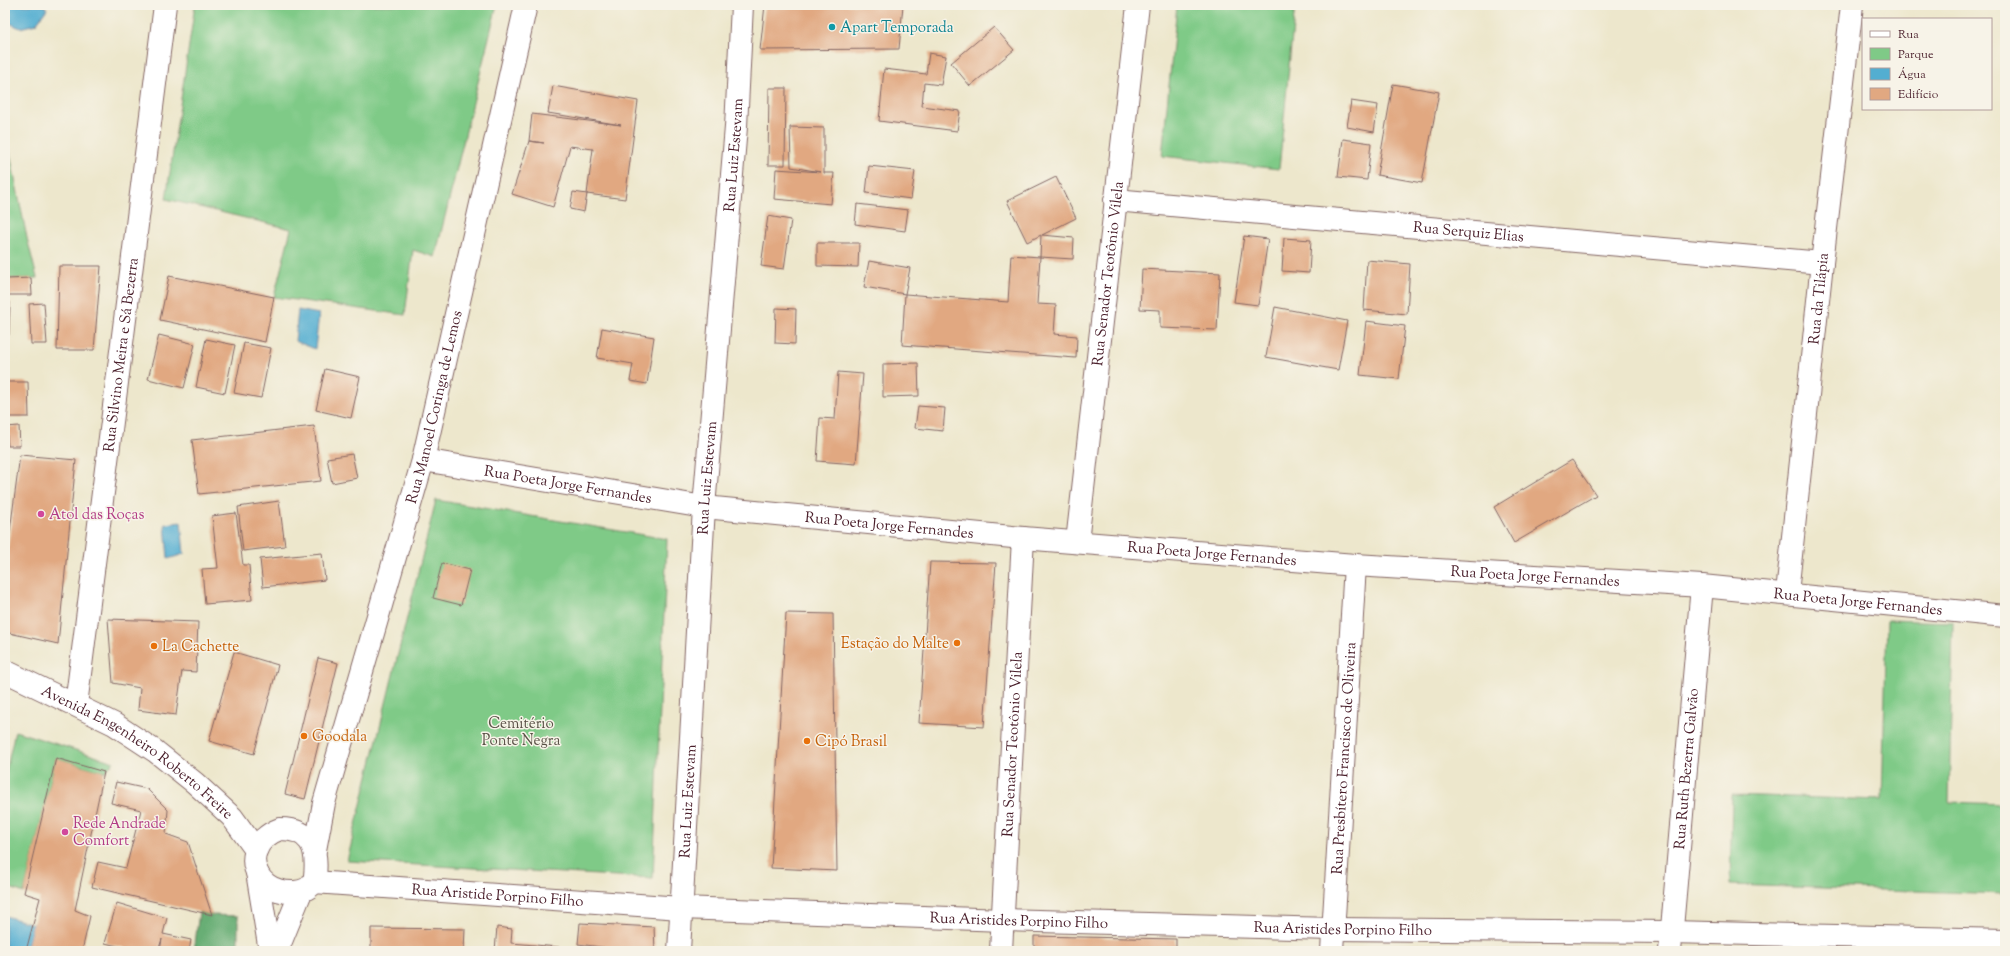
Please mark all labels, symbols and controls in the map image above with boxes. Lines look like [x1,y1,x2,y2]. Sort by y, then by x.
place label: Apart Temporada [840,18,954,39]
legend [1862,18,1992,110]
marker: Apart Temporada [827,22,837,32]
text: Rua [1898,26,1919,44]
text: Parque [1898,46,1934,64]
text: Água [1898,66,1926,84]
text: Edifício [1898,86,1939,104]
street label: Rua Luiz Estevam [720,97,749,213]
street label: Rua Senador Teotônio Vilela [1088,180,1130,367]
street label: Rua Serquiz Elias [1412,218,1525,248]
street label: Rua da Tilápia [1804,252,1835,346]
street label: Rua Silvino Meira e Sá Bezerra [99,257,145,453]
street label: Rua Manoel Coringa de Lemos [402,309,469,506]
street label: Rua Luiz Estevam [693,420,723,535]
street label: Rua Poeta Jorge Fernandes [482,461,653,510]
place label: Atol das Roças [49,505,144,526]
street label: Rua Poeta Jorge Fernandes [804,508,975,545]
marker: Atol das Roças [36,509,46,519]
street label: Rua Poeta Jorge Fernandes [1127,538,1297,572]
street label: Rua Poeta Jorge Fernandes [1450,562,1620,593]
street label: Rua Poeta Jorge Fernandes [1773,584,1943,622]
place label: Estação do Malte [841,634,949,655]
place label: La Cachette [162,637,239,658]
marker: Estação do Malte [952,638,962,648]
marker: La Cachette [149,641,159,651]
street label: Rua Presbítero Francisco de Oliveira [1328,642,1362,875]
street label: Rua Senador Teotônio Vilela [998,651,1029,838]
street label: Avenida Engenheiro Roberto Freire [37,681,237,825]
street label: Rua Ruth Bezerra Galvão [1670,687,1705,850]
park label: Cemitério Ponte Negra [482,714,560,752]
place label: Goodala [312,727,367,748]
marker: Goodala [299,731,309,741]
place label: Cipó Brasil [815,732,887,753]
marker: Cipó Brasil [802,736,812,746]
street label: Rua Luiz Estevam [675,743,703,859]
place label: Rede Andrade Comfort [73,814,166,852]
marker: Rede Andrade Comfort [60,827,70,837]
street label: Rua Aristide Porpino Filho [411,880,584,913]
street label: Rua Aristides Porpino Filho [929,908,1108,935]
street label: Rua Aristides Porpino Filho [1253,918,1432,942]

